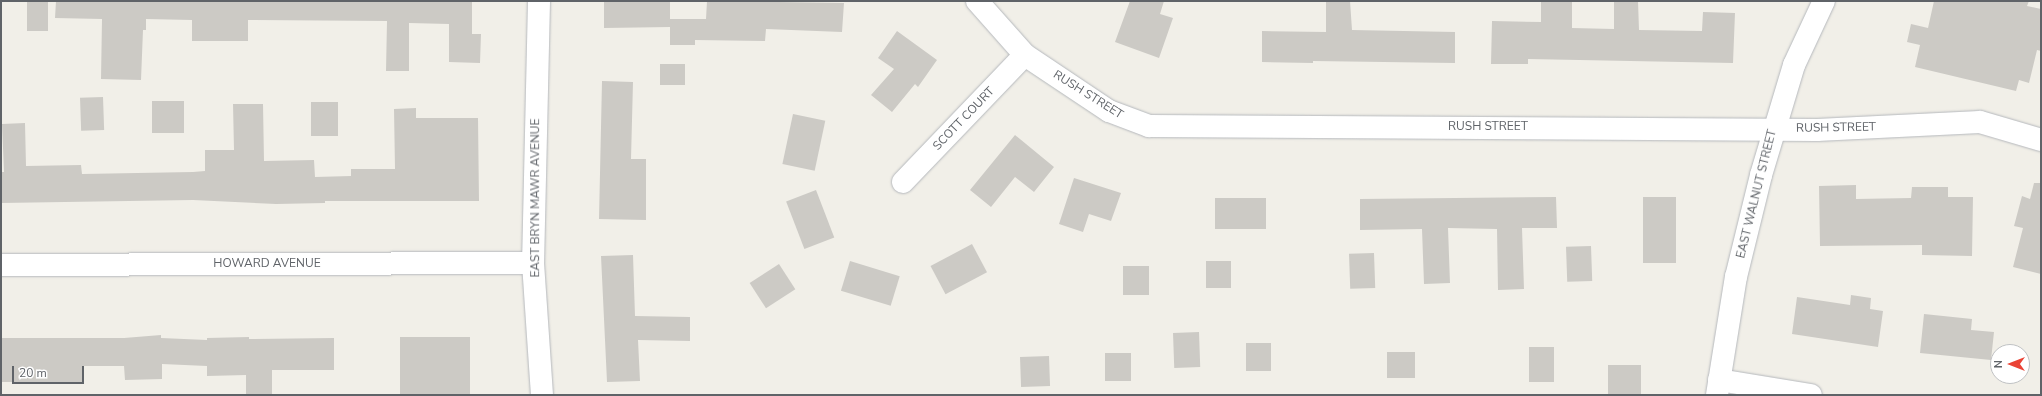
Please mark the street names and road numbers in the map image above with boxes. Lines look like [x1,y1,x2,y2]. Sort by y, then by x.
street label: RUSH STREET [1050,68,1126,122]
street label: SCOTT COURT [930,84,998,154]
street label: EAST BRYN MAWR AVENUE [529,118,543,278]
street label: RUSH STREET [1448,120,1528,134]
street label: RUSH STREET [1796,120,1876,136]
street label: EAST WALNUT STREET [1734,128,1780,260]
street label: HOWARD AVENUE [213,257,321,271]

